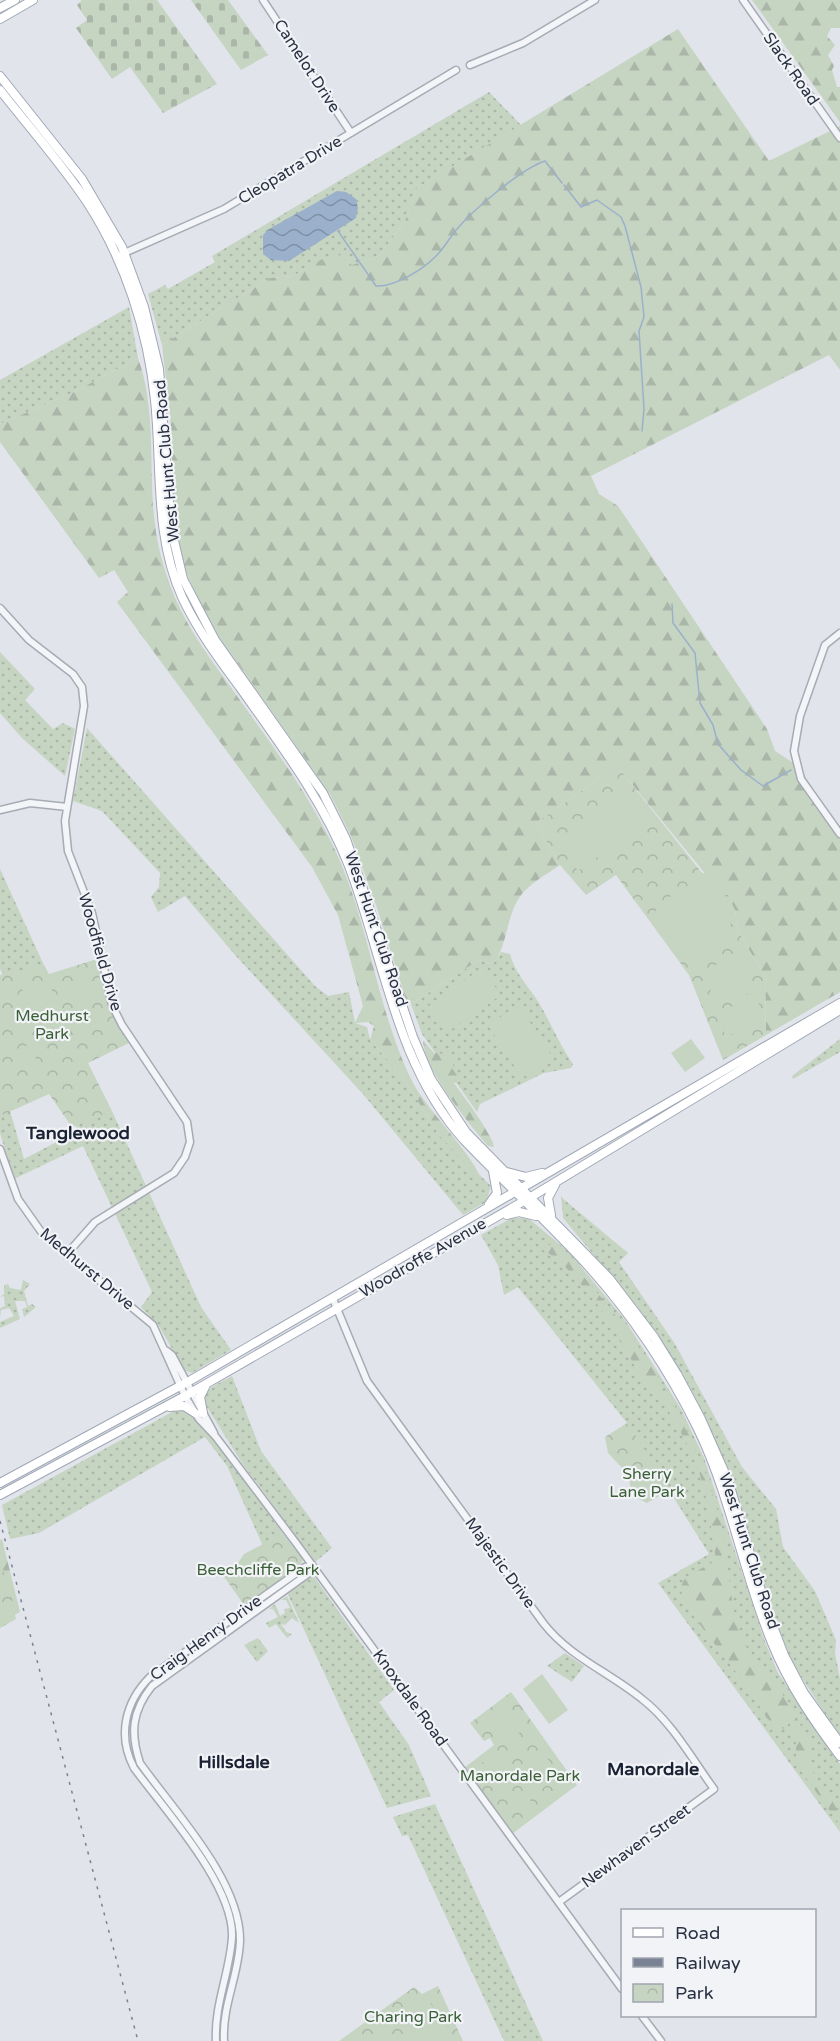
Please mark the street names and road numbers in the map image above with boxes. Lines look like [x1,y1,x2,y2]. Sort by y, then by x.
street label: Camelot Drive [269,16,345,116]
street label: Slack Road [759,29,823,109]
street label: Cleopatra Drive [234,131,346,209]
street label: West Hunt Club Road [150,379,184,543]
street label: West Hunt Club Road [340,849,412,1009]
street label: Woodfield Drive [74,891,126,1013]
street label: Woodroffe Avenue [356,1214,490,1302]
street label: Medhurst Drive [36,1224,138,1314]
street label: West Hunt Club Road [714,1470,784,1632]
street label: Majestic Drive [460,1514,540,1612]
street label: Craig Henry Drive [146,1591,266,1685]
street label: Knoxdale Road [368,1646,452,1750]
street label: Newhaven Street [578,1800,694,1892]

